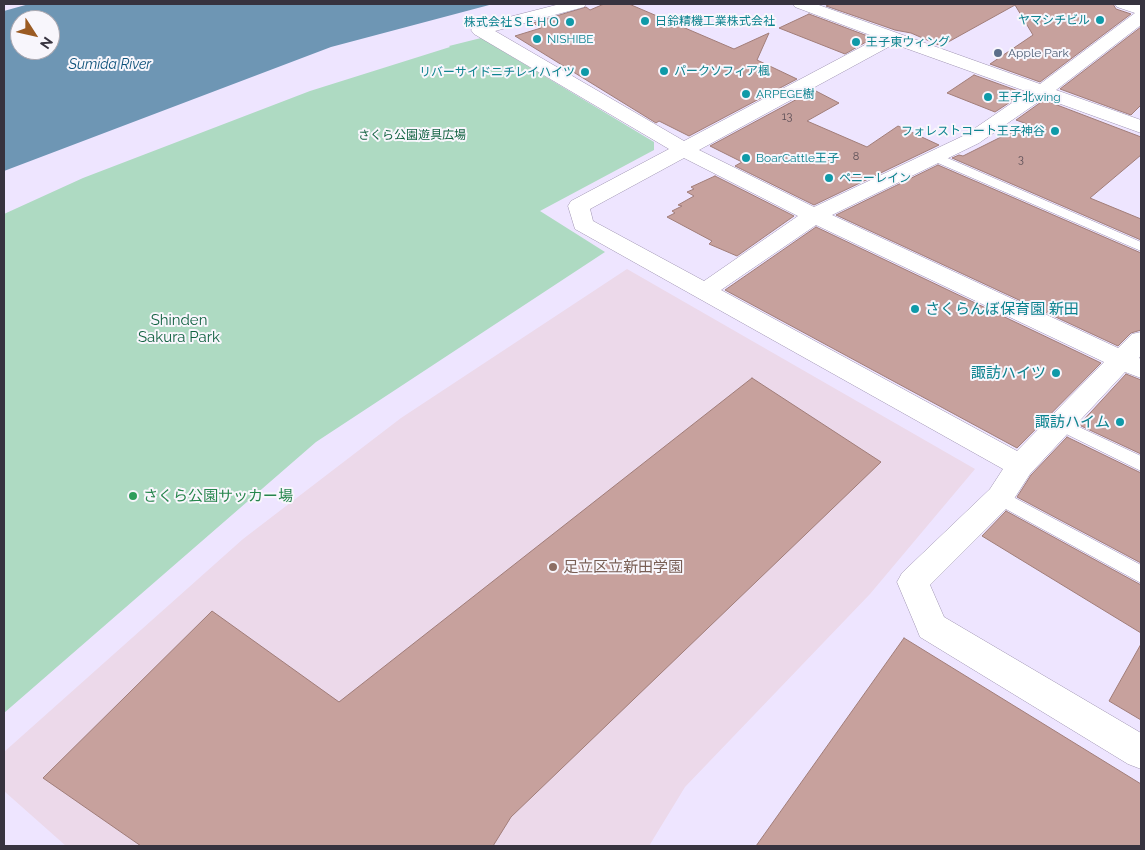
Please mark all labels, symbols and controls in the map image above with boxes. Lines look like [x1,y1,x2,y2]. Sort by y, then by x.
north arrow [10,10,60,60]
place label: ヤマシチビル [1018,13,1090,27]
place label: 日鈴精機工業株式会社 [655,14,775,28]
marker: ヤマシチビル [1094,14,1106,26]
place label: 株式会社ＳＥＨＯ [464,15,560,29]
marker: 日鈴精機工業株式会社 [639,15,651,27]
marker: 株式会社ＳＥＨＯ [564,16,576,28]
place label: NISHIBE [547,32,594,46]
marker: NISHIBE [531,33,543,45]
text: N [37,34,56,52]
place label: 王子東ウィング [866,35,950,49]
marker: 王子東ウィング [850,36,862,48]
place label: Apple Park [1008,46,1069,60]
marker: Apple Park [992,47,1004,59]
water label: Sumida River [69,57,151,73]
place label: パークソフィア楓 [674,64,770,78]
place label: リバーサイドニチレイハイツ [419,65,575,79]
marker: パークソフィア楓 [658,65,670,77]
marker: リバーサイドニチレイハイツ [579,66,591,78]
place label: ARPEGE樹 [756,87,814,101]
marker: ARPEGE樹 [740,88,752,100]
place label: 王子北wing [998,90,1061,104]
marker: 王子北wing [982,91,994,103]
house number: 13 [782,110,792,124]
place label: フォレストコート王子神谷 [901,124,1045,138]
marker: フォレストコート王子神谷 [1049,125,1061,137]
park label: さくら公園遊具広場 [358,128,466,142]
house number: 8 [853,150,859,164]
place label: BoarCattle王子 [756,151,839,165]
marker: BoarCattle王子 [740,152,752,164]
house number: 3 [1018,153,1024,167]
place label: ペニーレイン [839,171,911,185]
marker: ペニーレイン [823,172,835,184]
place label: さくらんぼ保育園 新田 [925,300,1079,318]
marker: さくらんぼ保育園 新田 [909,303,921,315]
park label: Shinden Sakura Park [138,311,220,346]
place label: 諏訪ハイツ [971,364,1046,382]
marker: 諏訪ハイツ [1050,367,1062,379]
place label: 諏訪ハイム [1035,413,1110,431]
marker: 諏訪ハイム [1114,416,1126,428]
place label: さくら公園サッカー場 [143,487,293,505]
marker: さくら公園サッカー場 [127,490,139,502]
place label: 足立区立新田学園 [563,558,683,576]
marker: 足立区立新田学園 [547,561,559,573]

